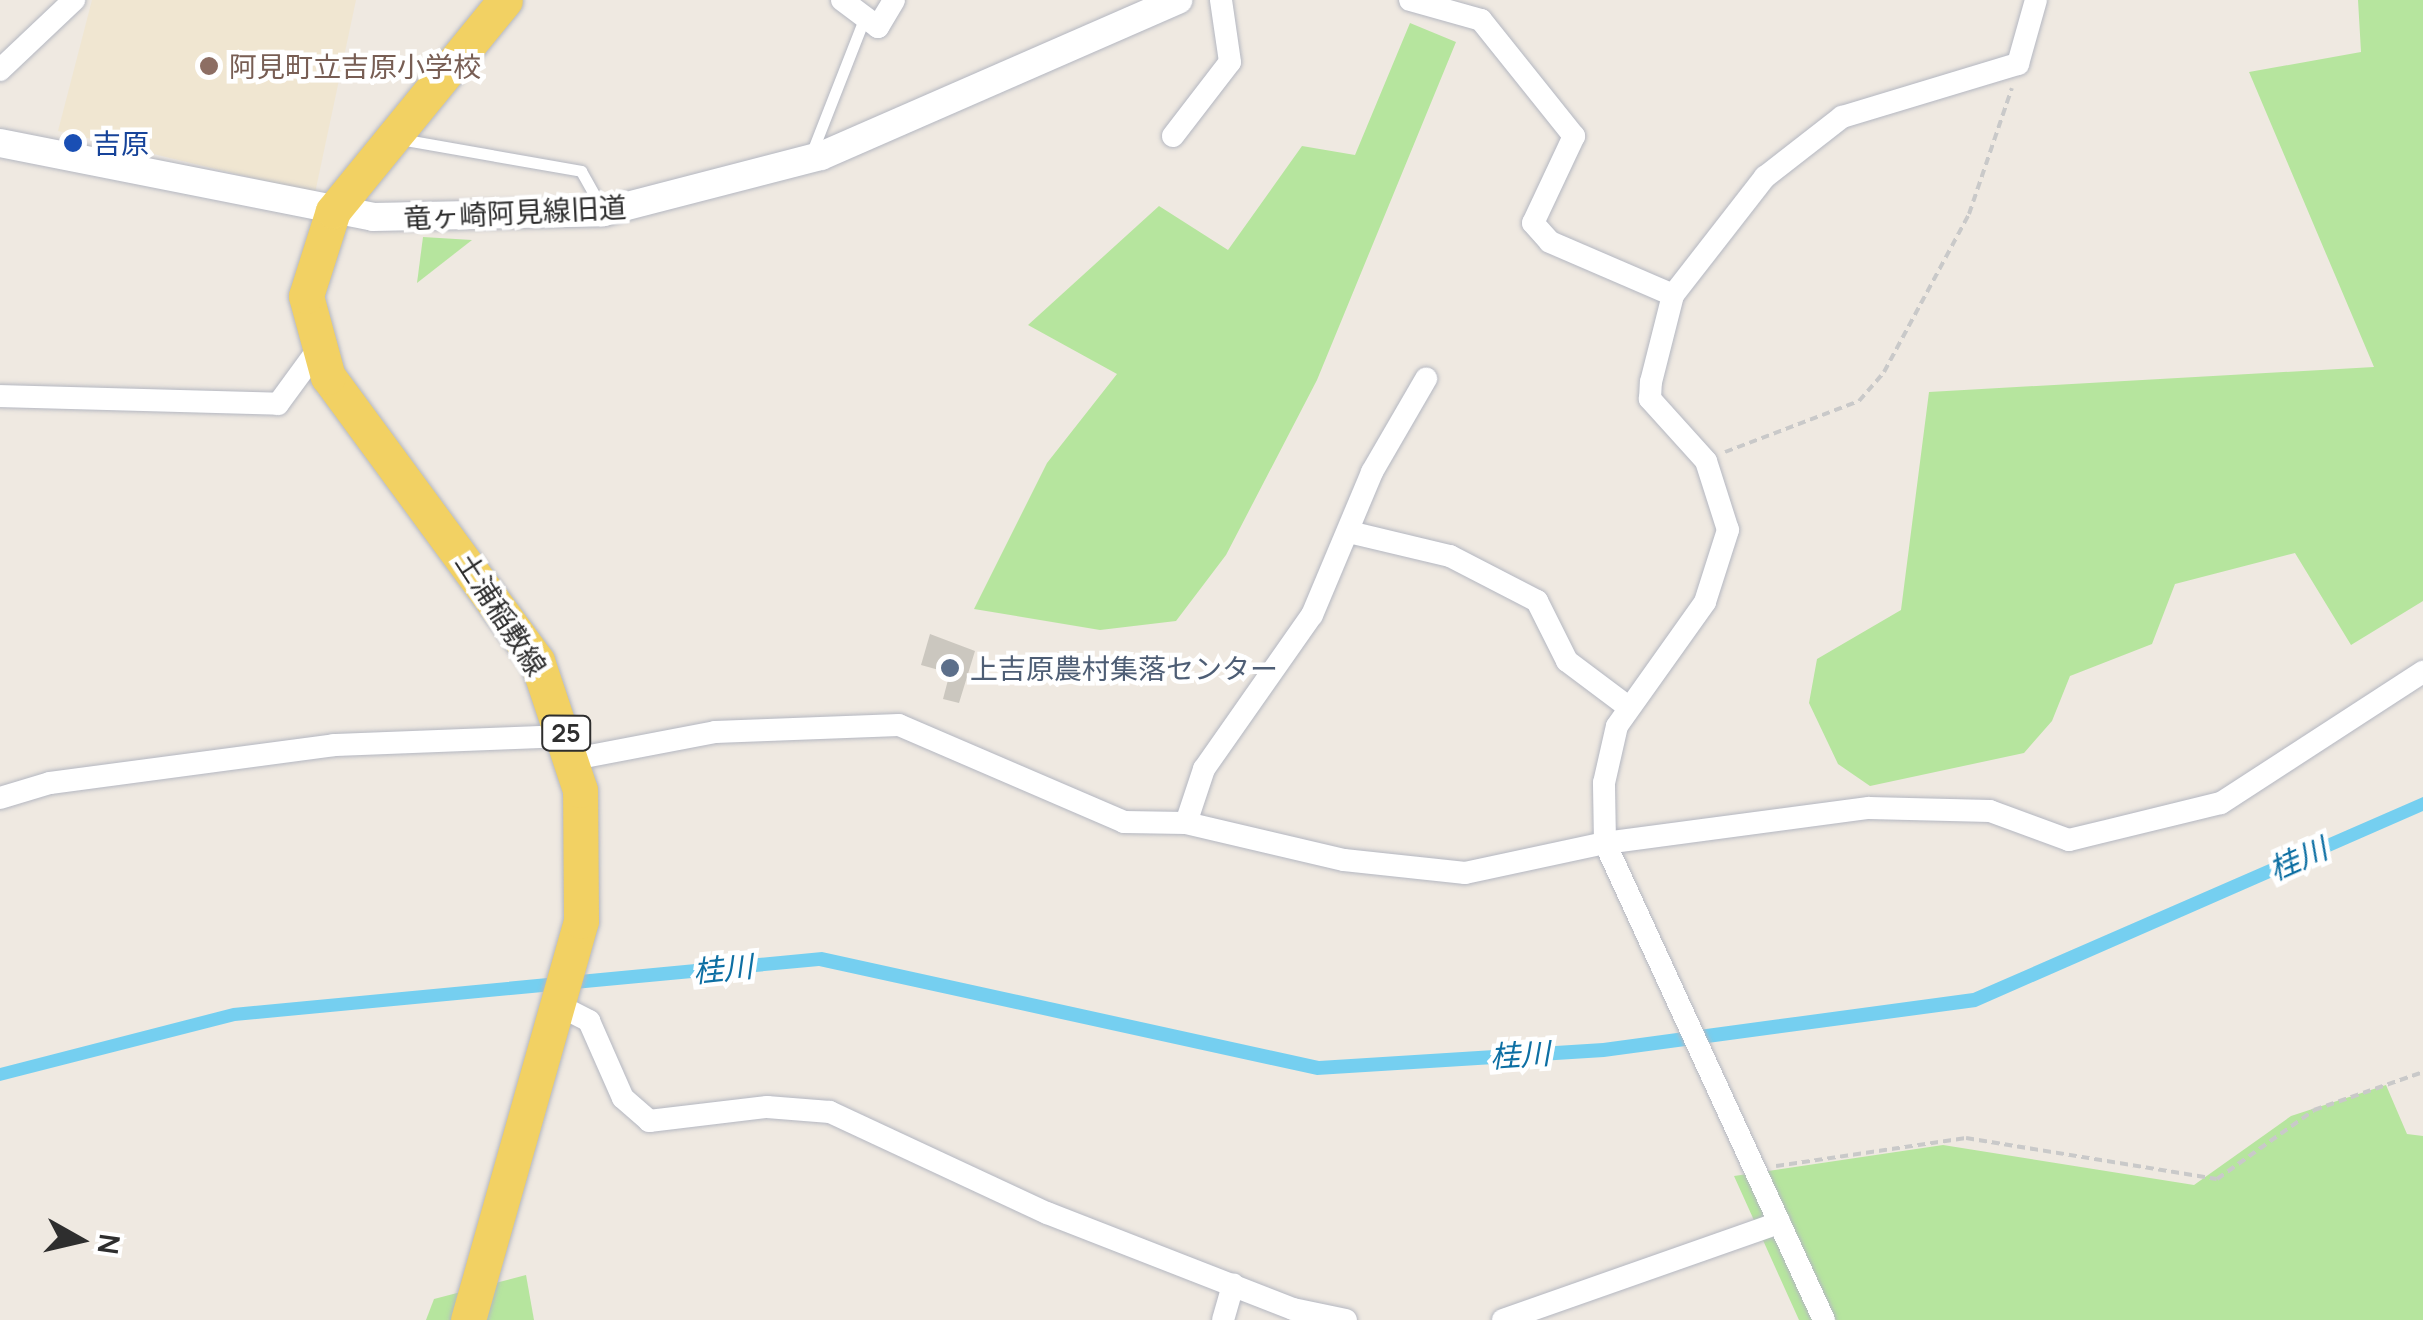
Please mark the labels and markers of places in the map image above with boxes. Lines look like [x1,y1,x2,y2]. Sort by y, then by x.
place label: 阿見町立吉原小学校 [229,49,481,83]
marker: 阿見町立吉原小学校 [198,55,220,77]
place label: 吉原 [93,126,149,160]
marker: 吉原 [62,132,84,154]
place label: 上吉原農村集落センター [970,651,1278,685]
marker: 上吉原農村集落センター [939,657,961,679]

